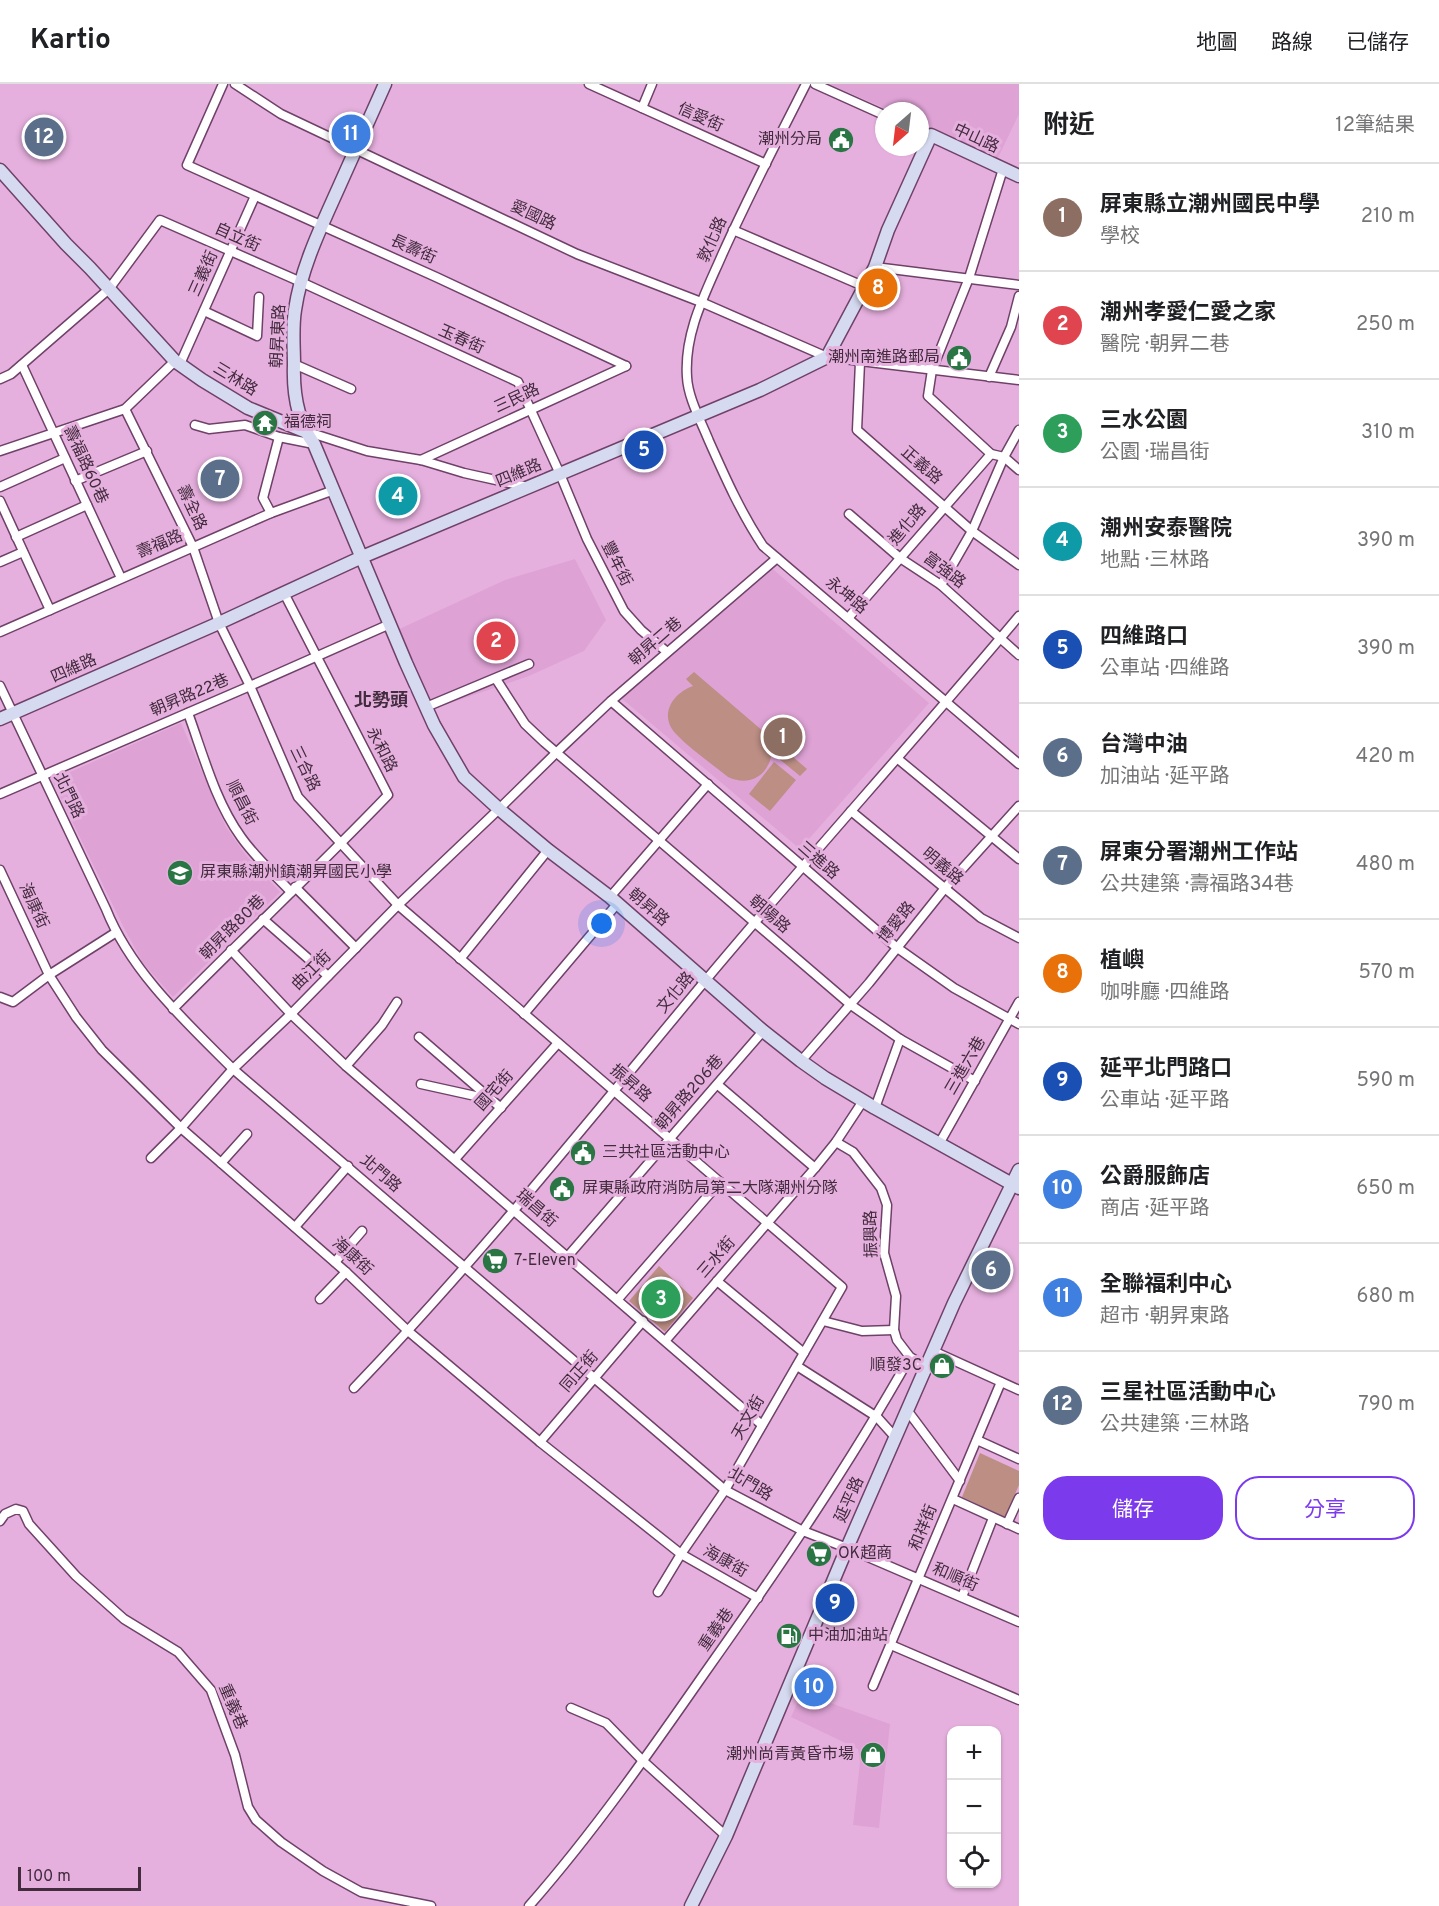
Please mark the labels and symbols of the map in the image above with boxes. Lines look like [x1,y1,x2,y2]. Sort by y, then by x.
street label: 信愛街 [674,99,726,137]
north arrow [875,102,929,156]
pin: 11 [332,112,370,156]
pin: 12 [24,115,63,160]
street label: 中山路 [950,120,1002,158]
public building icon: 潮州分局 [826,125,856,155]
place label: 潮州分局 [758,130,822,150]
street label: 愛國路 [507,197,559,235]
street label: 敦化路 [694,214,732,266]
street label: 自立街 [211,219,263,257]
street label: 長壽街 [387,231,439,269]
street label: 三義街 [185,248,223,300]
pin: 8 [858,266,898,310]
street label: 朝昇東路 [267,304,291,368]
street label: 玉春街 [435,321,487,359]
public building icon: 潮州南進路郵局 [944,343,974,373]
place label: 潮州南進路郵局 [828,348,940,368]
street label: 三林路 [209,359,261,401]
street label: 三民路 [491,380,543,418]
temple icon: 福德祠 [250,408,280,438]
place label: 福德祠 [284,413,332,433]
street label: 壽福路60巷 [58,423,112,507]
pin: 5 [624,428,664,472]
street label: 正義路 [896,443,946,489]
street label: 四維路 [493,455,545,493]
pin: 7 [200,456,240,502]
pin: 4 [378,474,418,518]
street label: 壽全路 [172,482,210,534]
street label: 進化路 [885,500,931,550]
street label: 壽福路 [134,526,186,564]
street label: 豐年街 [596,538,636,590]
street label: 富強路 [919,549,969,593]
street label: 永坤路 [821,573,871,619]
street label: 朝昇二巷 [625,613,687,671]
pin: 2 [476,618,516,664]
street label: 四維路 [48,650,100,688]
street label: 朝昇路22巷 [148,670,232,722]
district label: 北勢頭 [354,690,408,713]
pin: 1 [764,714,802,760]
street label: 永和路 [361,724,401,776]
street label: 三合路 [284,743,324,795]
street label: 北門路 [48,770,88,822]
street label: 順昌街 [221,777,261,829]
street label: 三進路 [793,838,843,884]
street label: 明義路 [917,844,967,890]
school or university icon: 屏東縣潮州鎮潮昇國民小學 [165,858,195,888]
place label: 屏東縣潮州鎮潮昇國民小學 [200,863,392,883]
street label: 海康街 [14,880,52,932]
street label: 朝昇路 [623,885,673,931]
street label: 朝昇路80巷 [196,891,270,965]
street label: 朝陽路 [744,892,794,938]
street label: 博愛路 [874,898,920,948]
your location [587,909,616,938]
street label: 曲江街 [288,947,336,995]
street label: 文化路 [653,968,699,1018]
street label: 三進六巷 [941,1033,991,1099]
street label: 朝昇路206巷 [652,1051,728,1135]
street label: 振昇路 [605,1061,655,1107]
street label: 國宅街 [472,1066,518,1116]
public building icon: 三共社區活動中心 [568,1138,598,1168]
place label: 三共社區活動中心 [602,1143,730,1163]
street label: 北門路 [355,1151,405,1197]
public building icon: 屏東縣政府消防局第二大隊潮州分隊 [547,1174,577,1204]
place label: 屏東縣政府消防局第二大隊潮州分隊 [582,1179,838,1199]
street label: 瑞昌街 [511,1186,561,1232]
street label: 振興路 [862,1210,882,1258]
street label: 三水街 [694,1233,740,1283]
street label: 海康街 [327,1234,377,1280]
supermarket icon: 7-Eleven [480,1246,510,1276]
pin: 6 [972,1248,1010,1292]
place label: 7-Eleven [514,1251,576,1271]
pin: 3 [642,1276,680,1322]
street label: 同正街 [557,1347,603,1397]
shop icon: 順發3C [927,1351,957,1381]
place label: 順發3C [870,1356,922,1376]
street label: 天文街 [728,1392,770,1444]
street label: 北門路 [724,1464,776,1506]
street label: 延平路 [831,1474,869,1526]
street label: 和祥街 [906,1502,942,1554]
supermarket icon: OK超商 [804,1539,834,1569]
street label: 海康街 [699,1542,751,1582]
place label: OK超商 [838,1544,892,1564]
street label: 和順街 [929,1559,981,1597]
pin: 9 [816,1580,854,1625]
street label: 重義巷 [695,1605,739,1655]
fuel station icon: 中油加油站 [774,1621,804,1651]
place label: 中油加油站 [808,1626,888,1646]
pin: 10 [794,1664,834,1710]
street label: 重義巷 [213,1681,251,1733]
shop icon: 潮州尚青黃昏市場 [858,1740,888,1770]
place label: 潮州尚青黃昏市場 [726,1745,854,1765]
scale bar [18,1864,141,1892]

